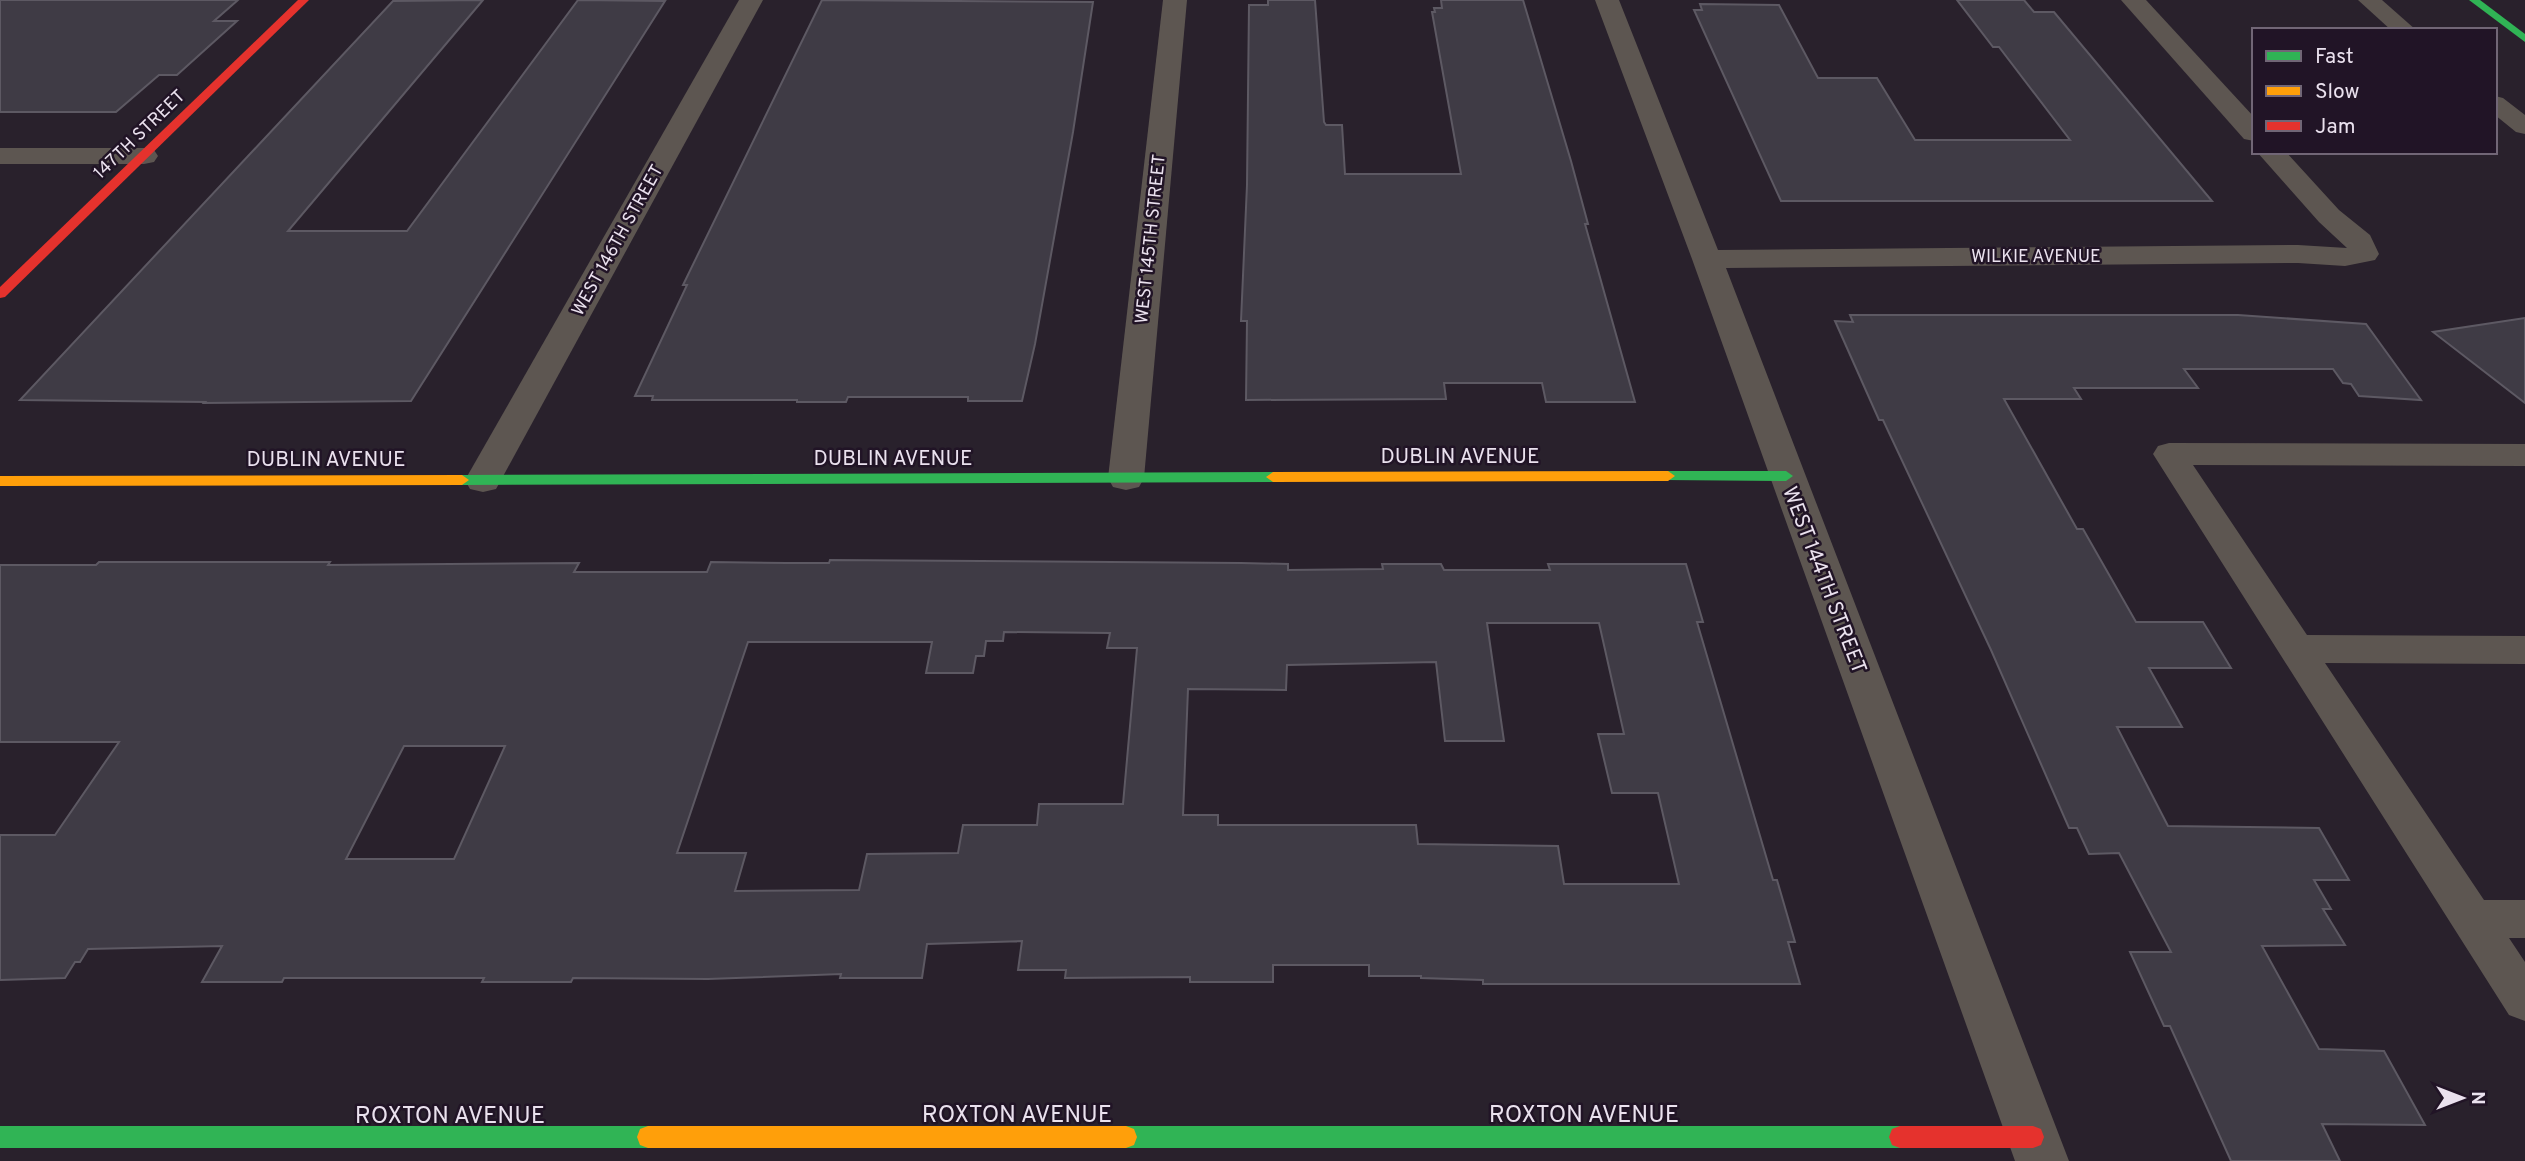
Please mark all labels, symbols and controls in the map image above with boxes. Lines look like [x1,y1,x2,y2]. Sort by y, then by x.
legend [2252,28,2497,154]
text: Fast [2315,44,2354,71]
text: Slow [2315,79,2360,106]
street label: 147TH STREET [89,85,191,185]
text: Jam [2315,114,2356,141]
street label: WEST 145TH STREET [1131,153,1172,325]
street label: WEST 146TH STREET [567,161,669,320]
street label: WILKIE AVENUE [1971,246,2101,269]
street label: DUBLIN AVENUE [1380,444,1540,471]
street label: DUBLIN AVENUE [813,446,973,473]
street label: DUBLIN AVENUE [246,447,406,474]
street label: WEST 144TH STREET [1775,483,1872,678]
north arrow [2427,1063,2497,1133]
text: N [2465,1091,2489,1105]
street label: ROXTON AVENUE [922,1101,1112,1131]
street label: ROXTON AVENUE [1489,1101,1679,1131]
street label: ROXTON AVENUE [355,1102,545,1132]

